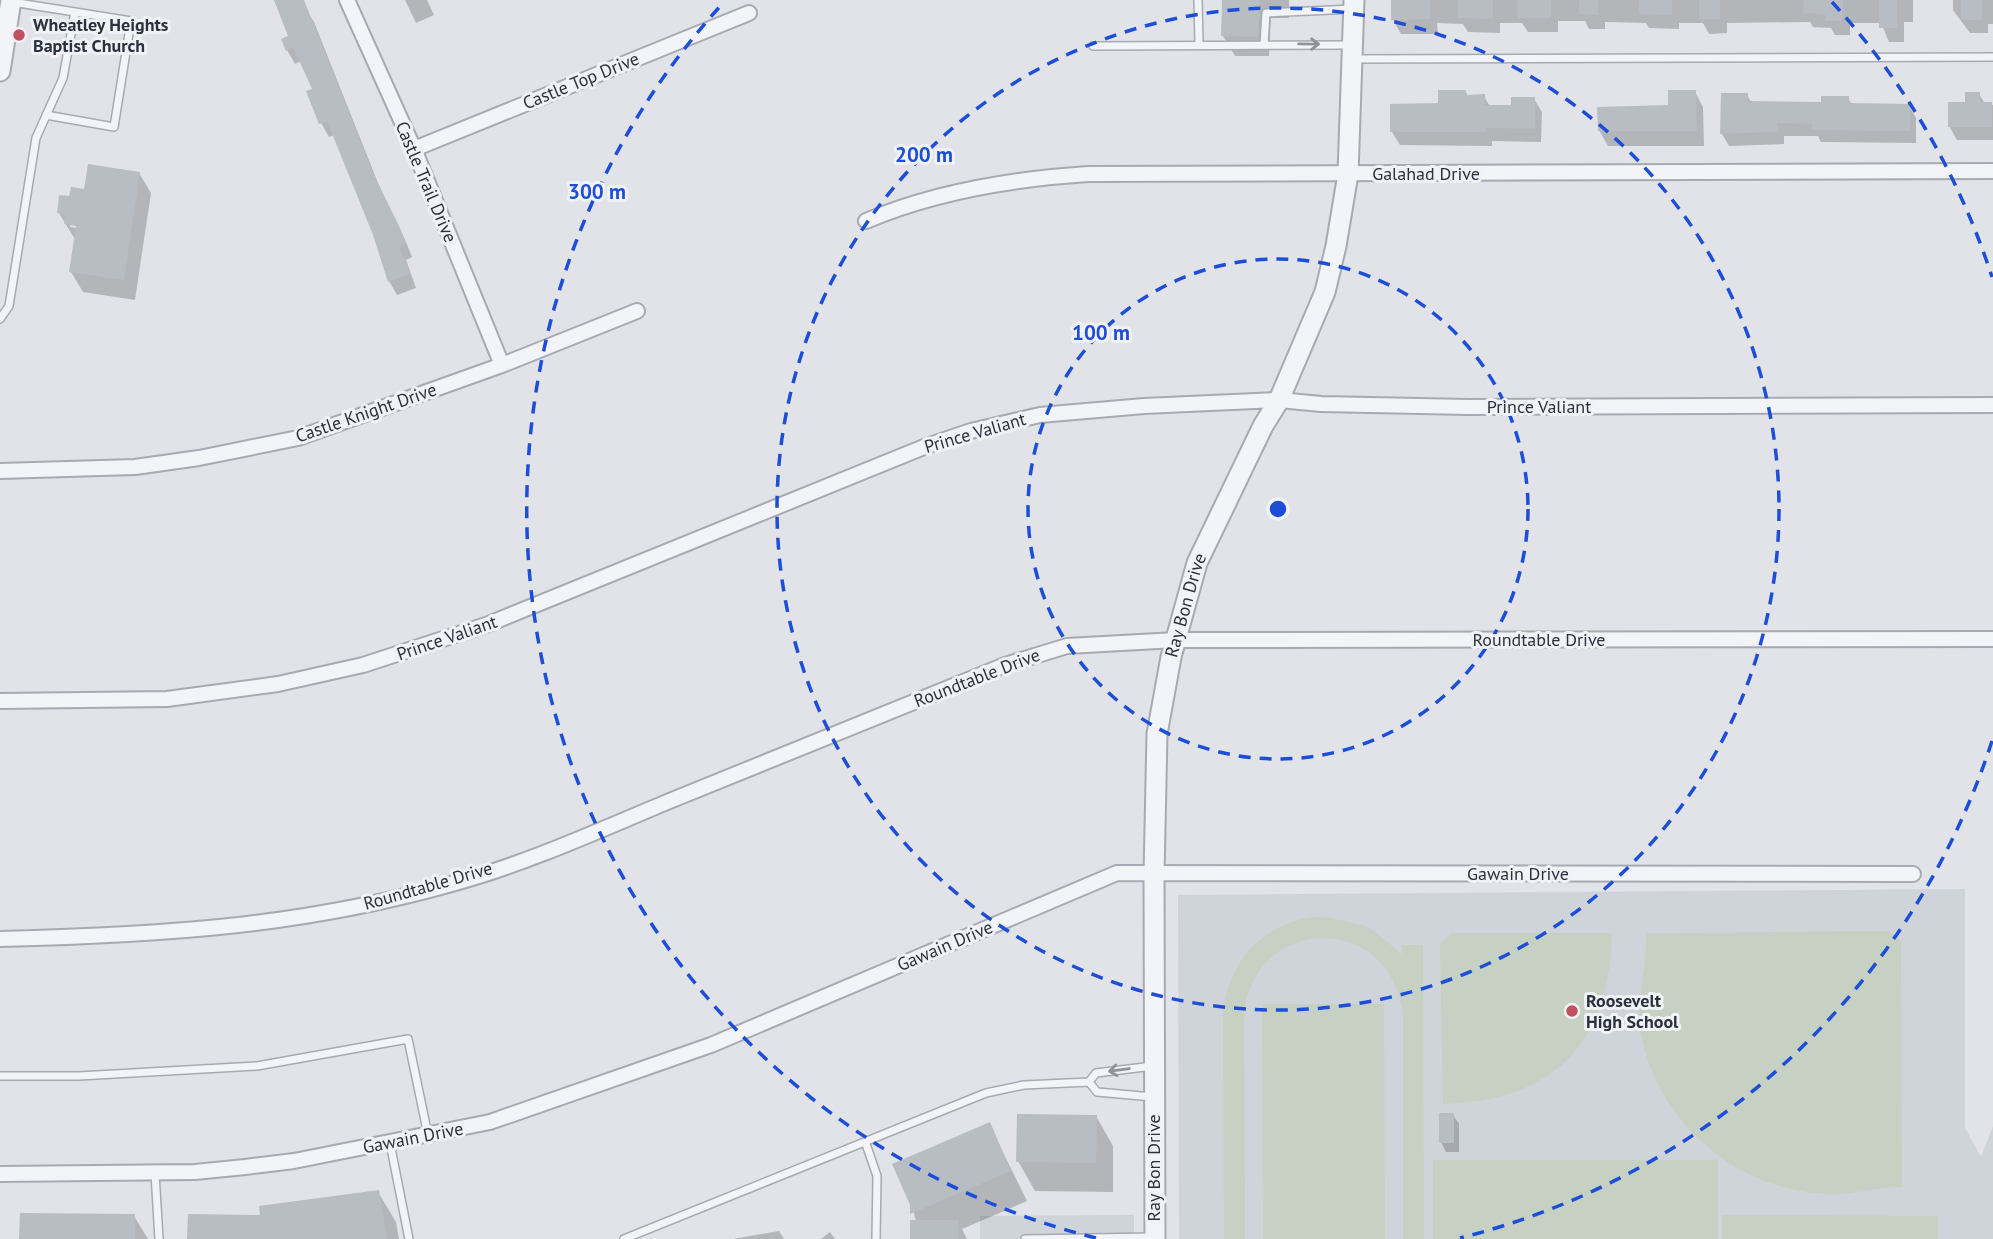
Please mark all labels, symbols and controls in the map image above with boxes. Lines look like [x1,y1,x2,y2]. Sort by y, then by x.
place label: Wheatley Heights Baptist Church [33,13,169,57]
marker: Wheatley Heights Baptist Church [11,27,27,43]
one-way arrow [1297,37,1320,51]
street label: Castle Top Drive [519,47,642,114]
street label: Castle Trail Drive [391,118,462,246]
text: 200 m [895,141,953,168]
street label: Galahad Drive [1372,162,1480,185]
text: 300 m [568,178,626,205]
text: 100 m [1072,319,1130,346]
street label: Castle Knight Drive [292,378,439,447]
street label: Prince Valiant [1487,395,1591,418]
street label: Prince Valiant [921,407,1028,458]
centre of rings [1266,497,1290,521]
street label: Ray Bon Drive [1159,549,1211,660]
street label: Prince Valiant [394,610,500,665]
street label: Roundtable Drive [1472,628,1606,651]
street label: Roundtable Drive [911,643,1043,712]
street label: Roundtable Drive [361,856,495,915]
street label: Gawain Drive [1467,862,1569,885]
street label: Gawain Drive [893,915,996,976]
place label: Roosevelt High School [1586,989,1679,1033]
marker: Roosevelt High School [1564,1003,1580,1019]
one-way arrow [1108,1064,1131,1077]
street label: Ray Bon Drive [1142,1114,1165,1222]
street label: Gawain Drive [361,1116,465,1159]

